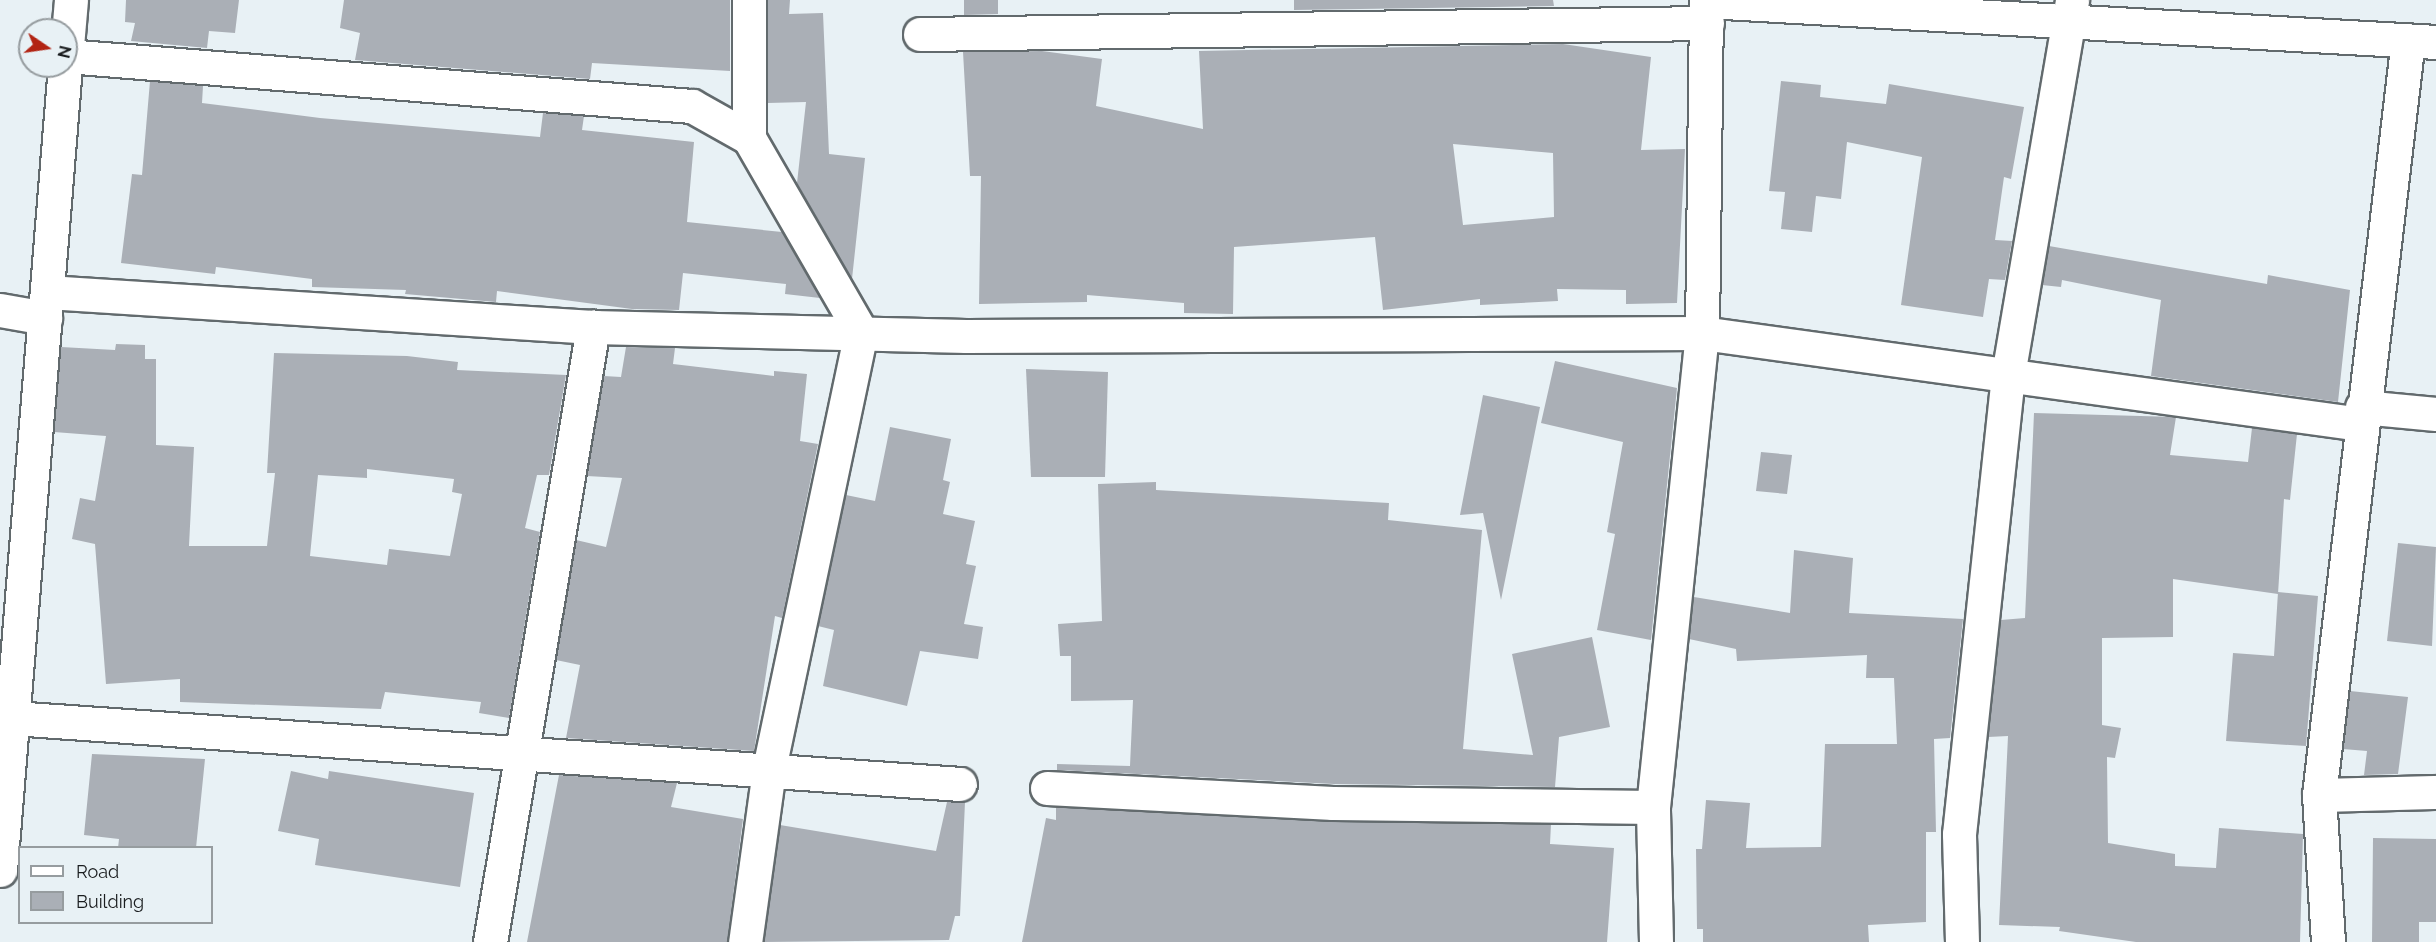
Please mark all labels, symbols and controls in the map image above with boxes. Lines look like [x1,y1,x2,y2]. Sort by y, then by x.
north arrow [18,18,78,78]
text: N [53,44,75,60]
legend [18,846,213,924]
text: Road [76,861,119,882]
text: Building [76,891,144,912]

